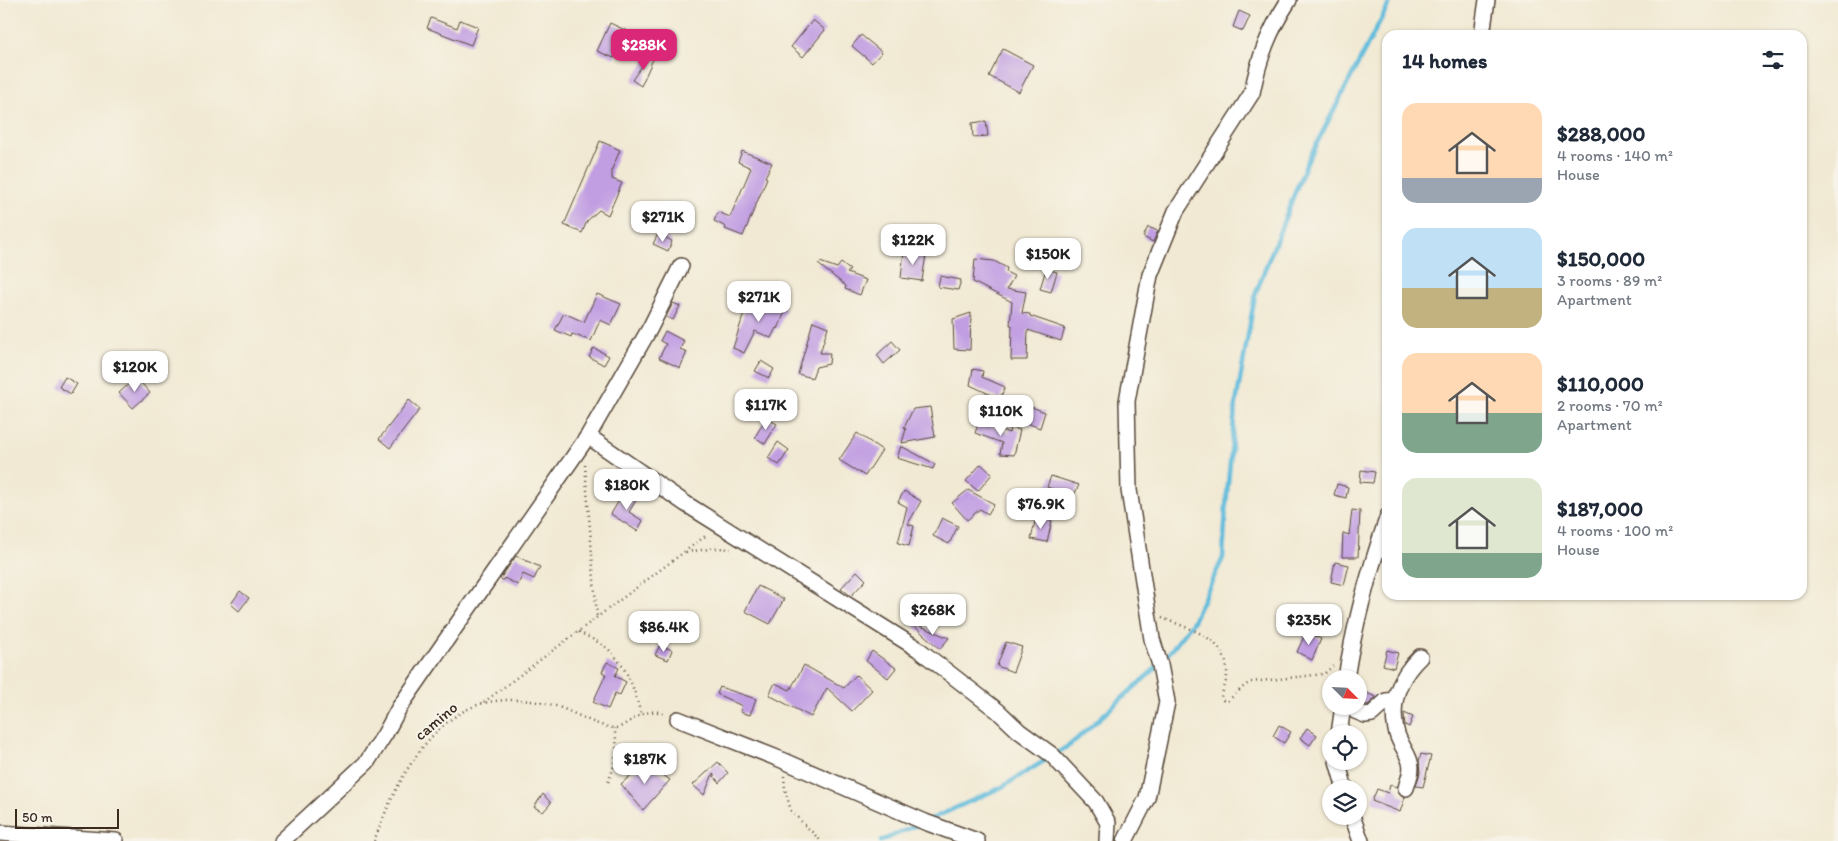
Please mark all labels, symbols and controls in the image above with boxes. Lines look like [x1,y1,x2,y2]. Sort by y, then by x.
pin: $288K [609,28,679,71]
text: $288K [622,35,666,54]
icon: filters [1759,46,1787,74]
text: 14 homes [1402,48,1487,73]
text: $288,000 [1557,121,1646,146]
icon: home [1442,123,1502,183]
text: 4 rooms · 140 m² [1557,146,1673,165]
text: House [1557,165,1600,184]
pin: $271K [628,200,698,243]
text: $271K [642,207,684,226]
pin: $122K [878,224,948,266]
text: $122K [892,230,934,249]
pin: $150K [1013,238,1083,280]
text: $150K [1026,244,1070,263]
text: $150,000 [1557,246,1645,271]
icon: home [1442,248,1502,308]
text: 3 rooms · 89 m² [1557,271,1662,290]
pin: $271K [724,280,794,323]
text: $271K [738,287,780,306]
text: Apartment [1557,290,1632,309]
pin: $120K [100,350,170,393]
text: $120K [113,357,157,376]
text: $110,000 [1557,371,1644,396]
icon: home [1442,373,1502,433]
pin: $117K [731,388,801,431]
pin: $110K [966,394,1036,437]
text: $117K [745,395,787,414]
text: 2 rooms · 70 m² [1557,396,1663,415]
text: $110K [979,401,1023,420]
text: Apartment [1557,415,1632,434]
pin: $180K [592,468,662,511]
text: $180K [605,475,649,494]
pin: $76.9K [1000,488,1082,530]
text: $76.9K [1017,494,1065,513]
text: $187,000 [1557,496,1643,521]
icon: home [1442,498,1502,558]
text: 4 rooms · 100 m² [1557,521,1673,540]
text: House [1557,540,1600,559]
pin: $268K [898,594,968,636]
text: $268K [911,600,955,619]
pin: $235K [1274,604,1344,646]
pin: $86.4K [623,610,705,653]
text: $235K [1287,610,1331,629]
text: $86.4K [639,617,689,636]
north arrow [1322,670,1368,715]
map controls [1322,670,1367,825]
street label: camino [411,698,461,744]
button: locate [1322,725,1367,770]
pin: $187K [610,742,680,785]
text: $187K [624,749,666,768]
button: layers [1322,780,1367,825]
scale bar [15,806,119,829]
text: 50 m [22,809,53,826]

